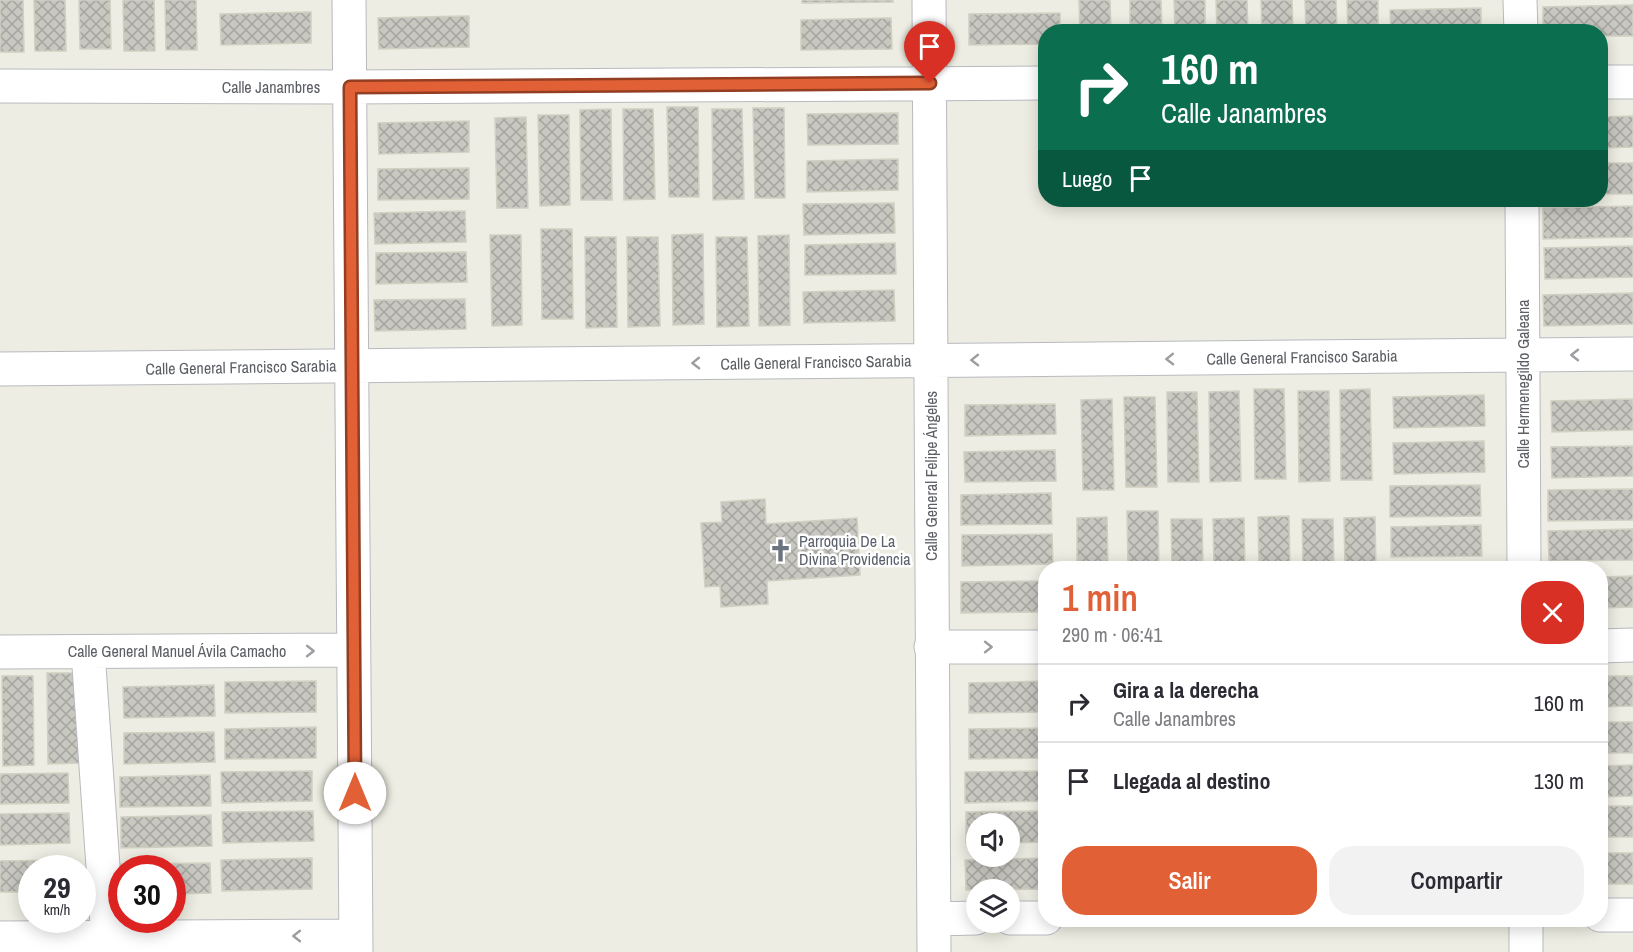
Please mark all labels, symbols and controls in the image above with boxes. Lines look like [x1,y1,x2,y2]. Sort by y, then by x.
pin [904,21,955,83]
icon: arrive [913,30,946,63]
text: 160 m [1161,41,1259,97]
icon: right [1062,48,1140,126]
street label: Calle Janambres [222,76,320,98]
text: Calle Janambres [1161,95,1327,131]
icon: arrive [1124,162,1157,195]
text: Luego [1062,164,1112,194]
street label: Calle Hermenegildo Galeana [1512,299,1534,469]
street label: Calle General Francisco Sarabia [1206,344,1398,370]
street label: Calle General Francisco Sarabia [720,349,912,375]
one-way arrow [1570,349,1579,361]
one-way arrow [1165,352,1174,365]
street label: Calle General Francisco Sarabia [145,354,337,380]
one-way arrow [970,354,979,366]
one-way arrow [691,357,700,369]
street label: Calle General Felipe Ángeles [920,391,942,561]
place label: Parroquia De La Divina Providencia [799,530,911,570]
church icon: Parroquia De La Divina Providencia [768,537,794,563]
text: 1 min [1062,574,1138,622]
button: close [1521,581,1584,644]
text: 290 m · 06:41 [1062,621,1162,648]
street label: Calle General Manuel Ávila Camacho [68,640,286,662]
one-way arrow [984,641,993,653]
one-way arrow [306,645,315,657]
text: Gira a la derecha [1113,675,1258,705]
icon: right [1062,687,1095,720]
text: 160 m [1534,688,1584,718]
text: Calle Janambres [1113,705,1236,732]
position arrow [323,761,387,825]
icon: arrive [1062,765,1095,798]
text: Llegada al destino [1113,766,1270,796]
text: 130 m [1534,766,1584,796]
map controls [966,813,1020,933]
button: sound [966,813,1020,867]
button: Salir [1062,846,1317,915]
button: Compartir [1329,846,1584,915]
speed limit sign: 30 [108,855,186,933]
text: 29 [43,867,71,907]
button: layers [966,879,1020,933]
text: km/h [44,899,70,920]
one-way arrow [293,930,302,942]

